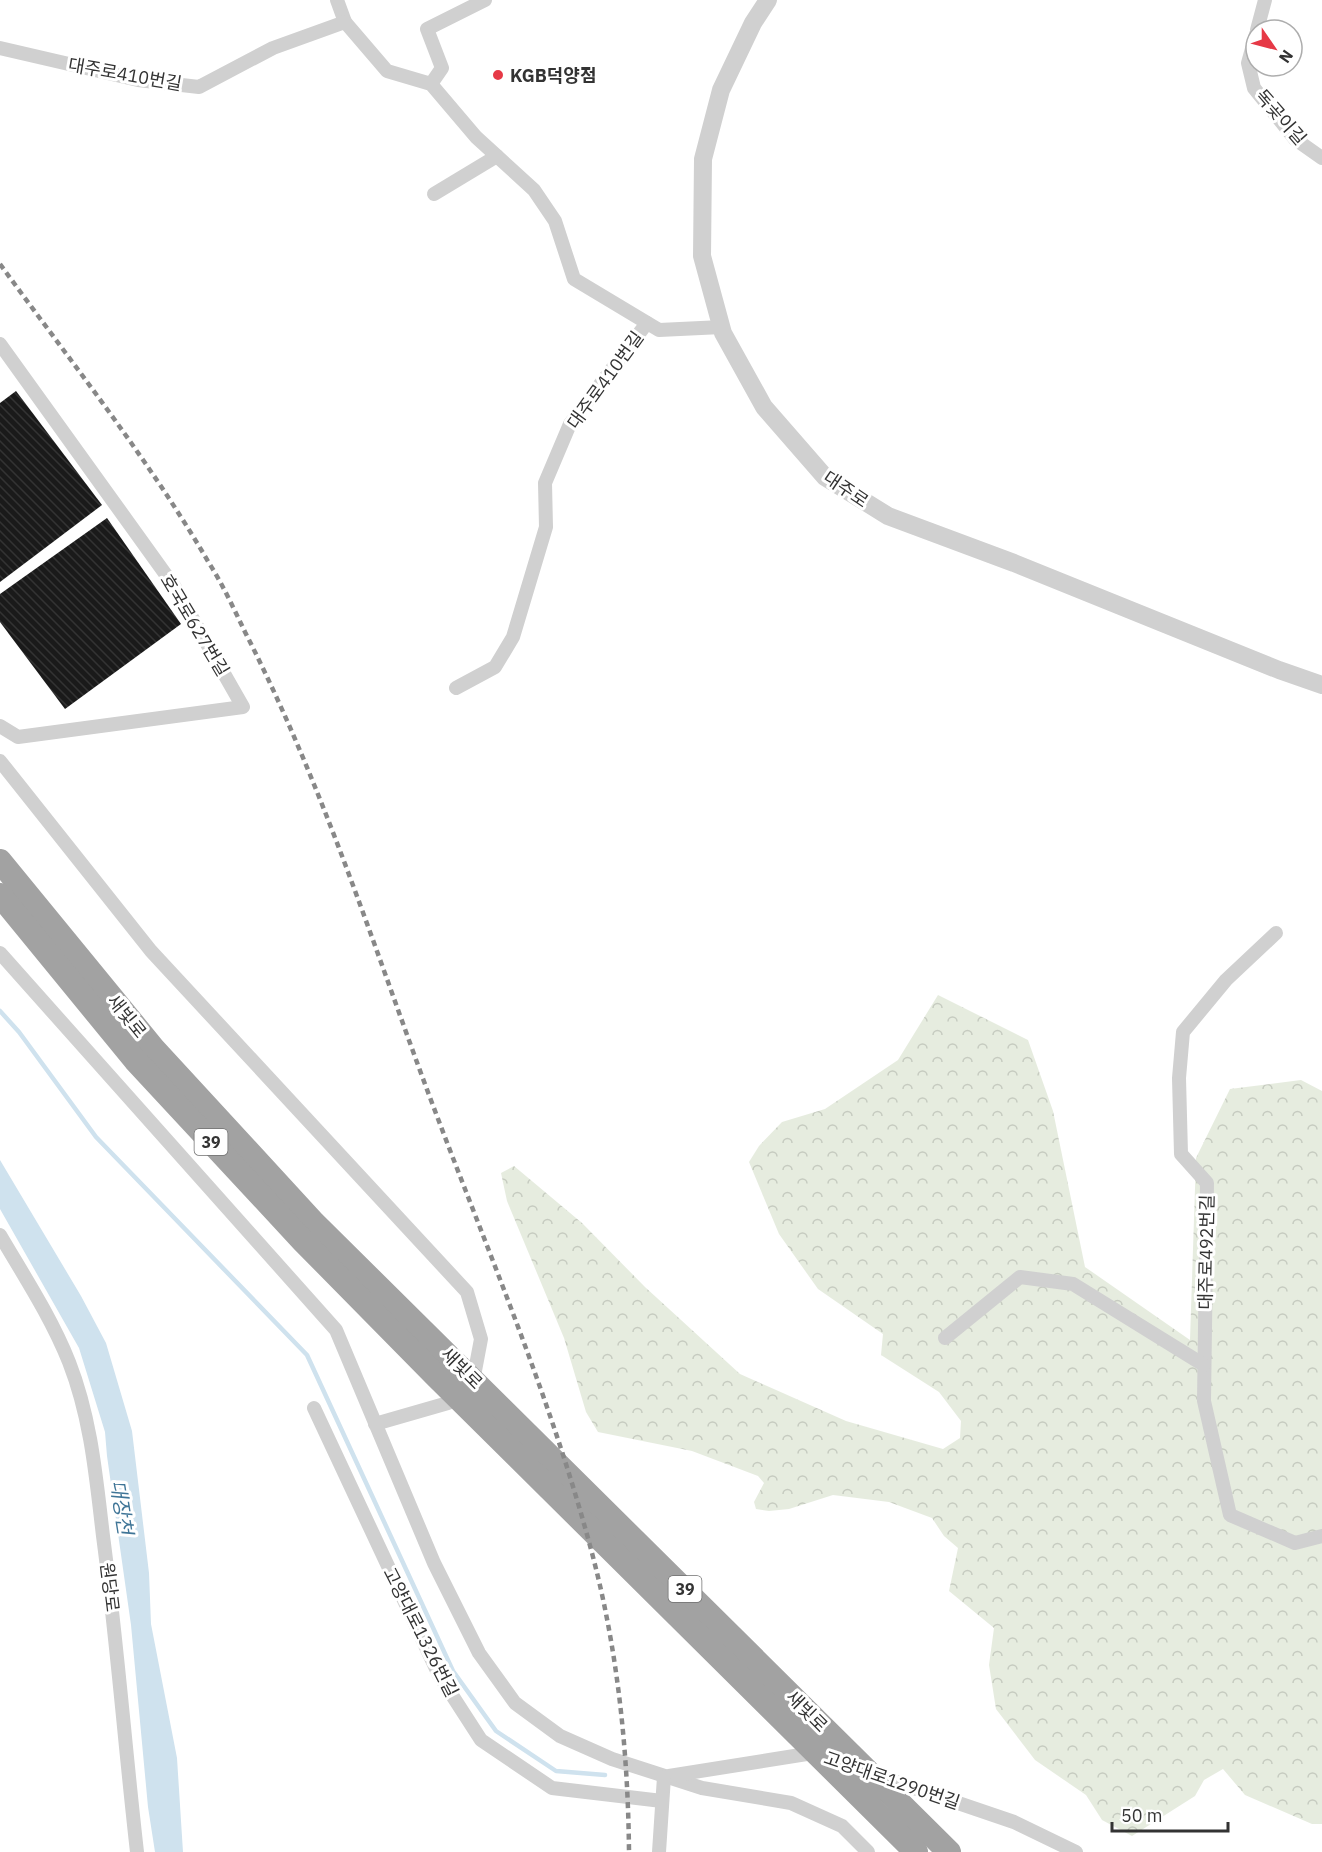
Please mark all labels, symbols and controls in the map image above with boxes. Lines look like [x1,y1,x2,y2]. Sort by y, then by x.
north arrow [1244,18,1304,78]
text: N [1275,46,1298,67]
street label: 대주로410번길 [66,53,184,95]
place label: KGB덕양점 [510,64,596,87]
marker: KGB덕양점 [491,68,505,82]
street label: 독곶이길 [1251,84,1311,150]
street label: 대주로410번길 [562,327,648,433]
street label: 대주로 [819,466,873,512]
street label: 호국로627번길 [155,570,235,680]
street label: 새빛로 [102,989,152,1043]
road number: 39 [194,1129,228,1155]
street label: 대주로492번길 [1193,1194,1219,1310]
street label: 새빛로 [436,1342,488,1394]
water label: 대장천 [104,1478,140,1539]
street label: 원당로 [96,1561,124,1613]
street label: 고양대로1326번길 [378,1563,464,1701]
road number: 39 [668,1576,702,1602]
street label: 새빛로 [781,1685,833,1737]
street label: 고양대로1290번길 [821,1746,963,1814]
scale bar [1112,1795,1228,1833]
text: 50 m [1121,1804,1163,1827]

